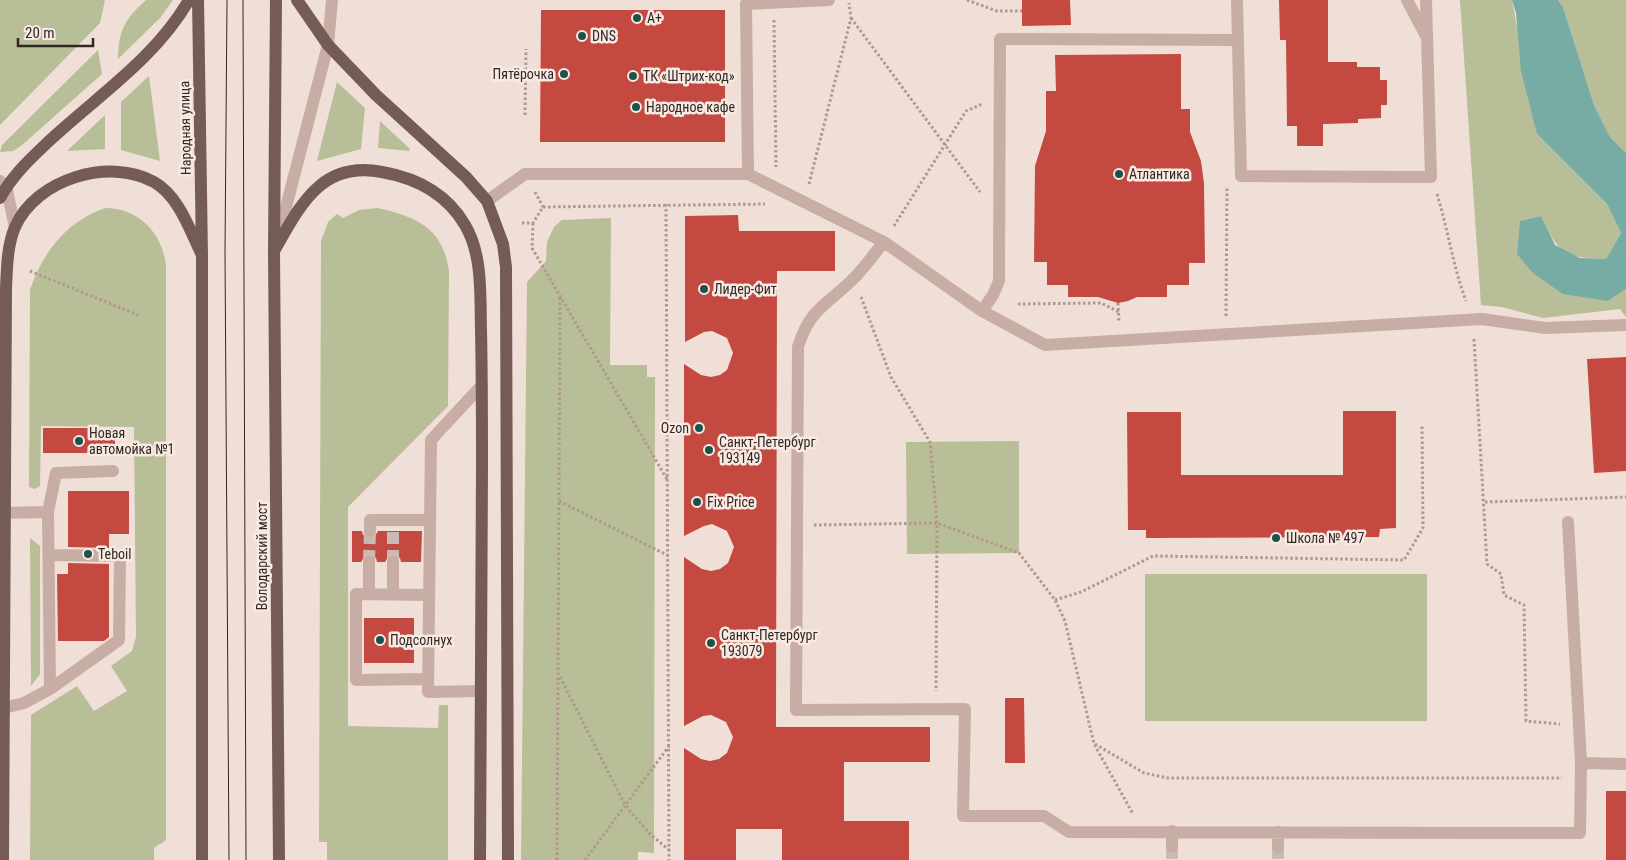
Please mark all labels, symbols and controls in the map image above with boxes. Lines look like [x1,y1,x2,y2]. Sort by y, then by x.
place label: А+ [647,10,662,26]
marker: А+ [631,12,643,24]
scale bar [18,15,92,47]
text: 20 m [25,24,55,42]
place label: DNS [592,28,616,44]
marker: DNS [576,30,588,42]
place label: Пятёрочка [493,66,554,82]
marker: Пятёрочка [558,68,570,80]
place label: ТК «Штрих-код» [643,68,735,84]
marker: ТК «Штрих-код» [627,70,639,82]
street label: Народная улица [176,81,194,175]
place label: Народное кафе [646,99,735,115]
marker: Народное кафе [630,101,642,113]
place label: Атлантика [1129,166,1190,182]
marker: Атлантика [1113,168,1125,180]
place label: Лидер-Фит [714,281,777,297]
marker: Лидер-Фит [698,283,710,295]
place label: Ozon [661,420,689,436]
marker: Ozon [693,422,705,434]
place label: Новая автомойка №1 [89,425,175,457]
place label: Санкт-Петербург 193149 [719,434,816,466]
marker: Новая автомойка №1 [73,435,85,447]
marker: Санкт-Петербург 193149 [703,444,715,456]
place label: Fix Price [707,494,755,510]
marker: Fix Price [691,496,703,508]
street label: Володарский мост [254,502,270,610]
place label: Школа № 497 [1286,530,1364,546]
marker: Школа № 497 [1270,532,1282,544]
place label: Teboil [98,546,132,562]
marker: Teboil [82,548,94,560]
place label: Санкт-Петербург 193079 [721,627,818,659]
place label: Подсолнух [390,632,452,648]
marker: Подсолнух [374,634,386,646]
marker: Санкт-Петербург 193079 [705,637,717,649]

